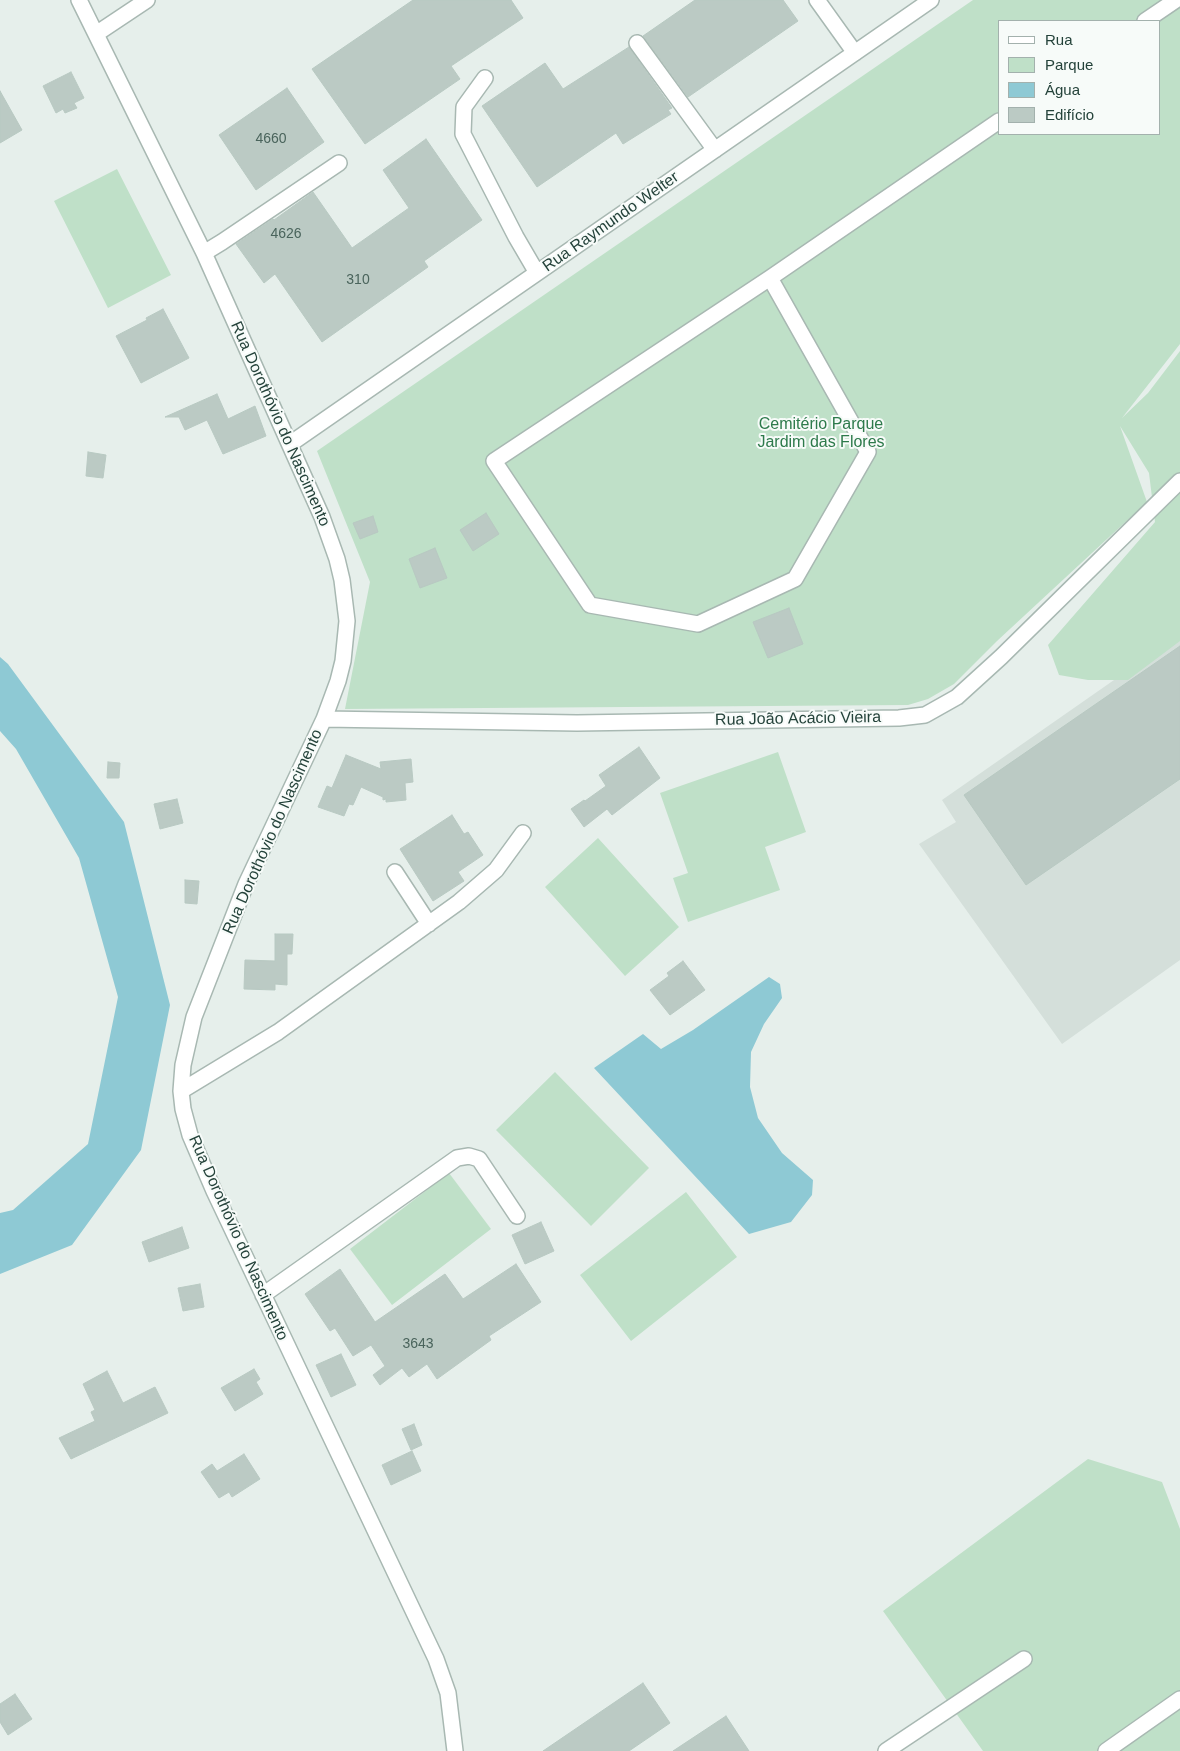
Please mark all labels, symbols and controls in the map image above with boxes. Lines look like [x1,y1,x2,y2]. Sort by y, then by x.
legend [998,20,1160,135]
text: Rua [1045,31,1073,48]
text: Parque [1045,56,1093,73]
text: Água [1045,81,1080,98]
text: Edifício [1045,106,1094,123]
house number: 4660 [255,131,287,147]
street label: Rua Raymundo Welter [539,168,683,276]
house number: 4626 [270,226,302,242]
house number: 310 [346,272,370,288]
street label: Rua Dorothóvio do Nascimento [226,319,334,529]
park label: Cemitério Parque Jardim das Flores [757,415,885,453]
street label: Rua João Acácio Vieira [715,708,881,730]
street label: Rua Dorothóvio do Nascimento [219,727,327,937]
street label: Rua Dorothóvio do Nascimento [184,1133,292,1343]
house number: 3643 [402,1336,434,1352]

